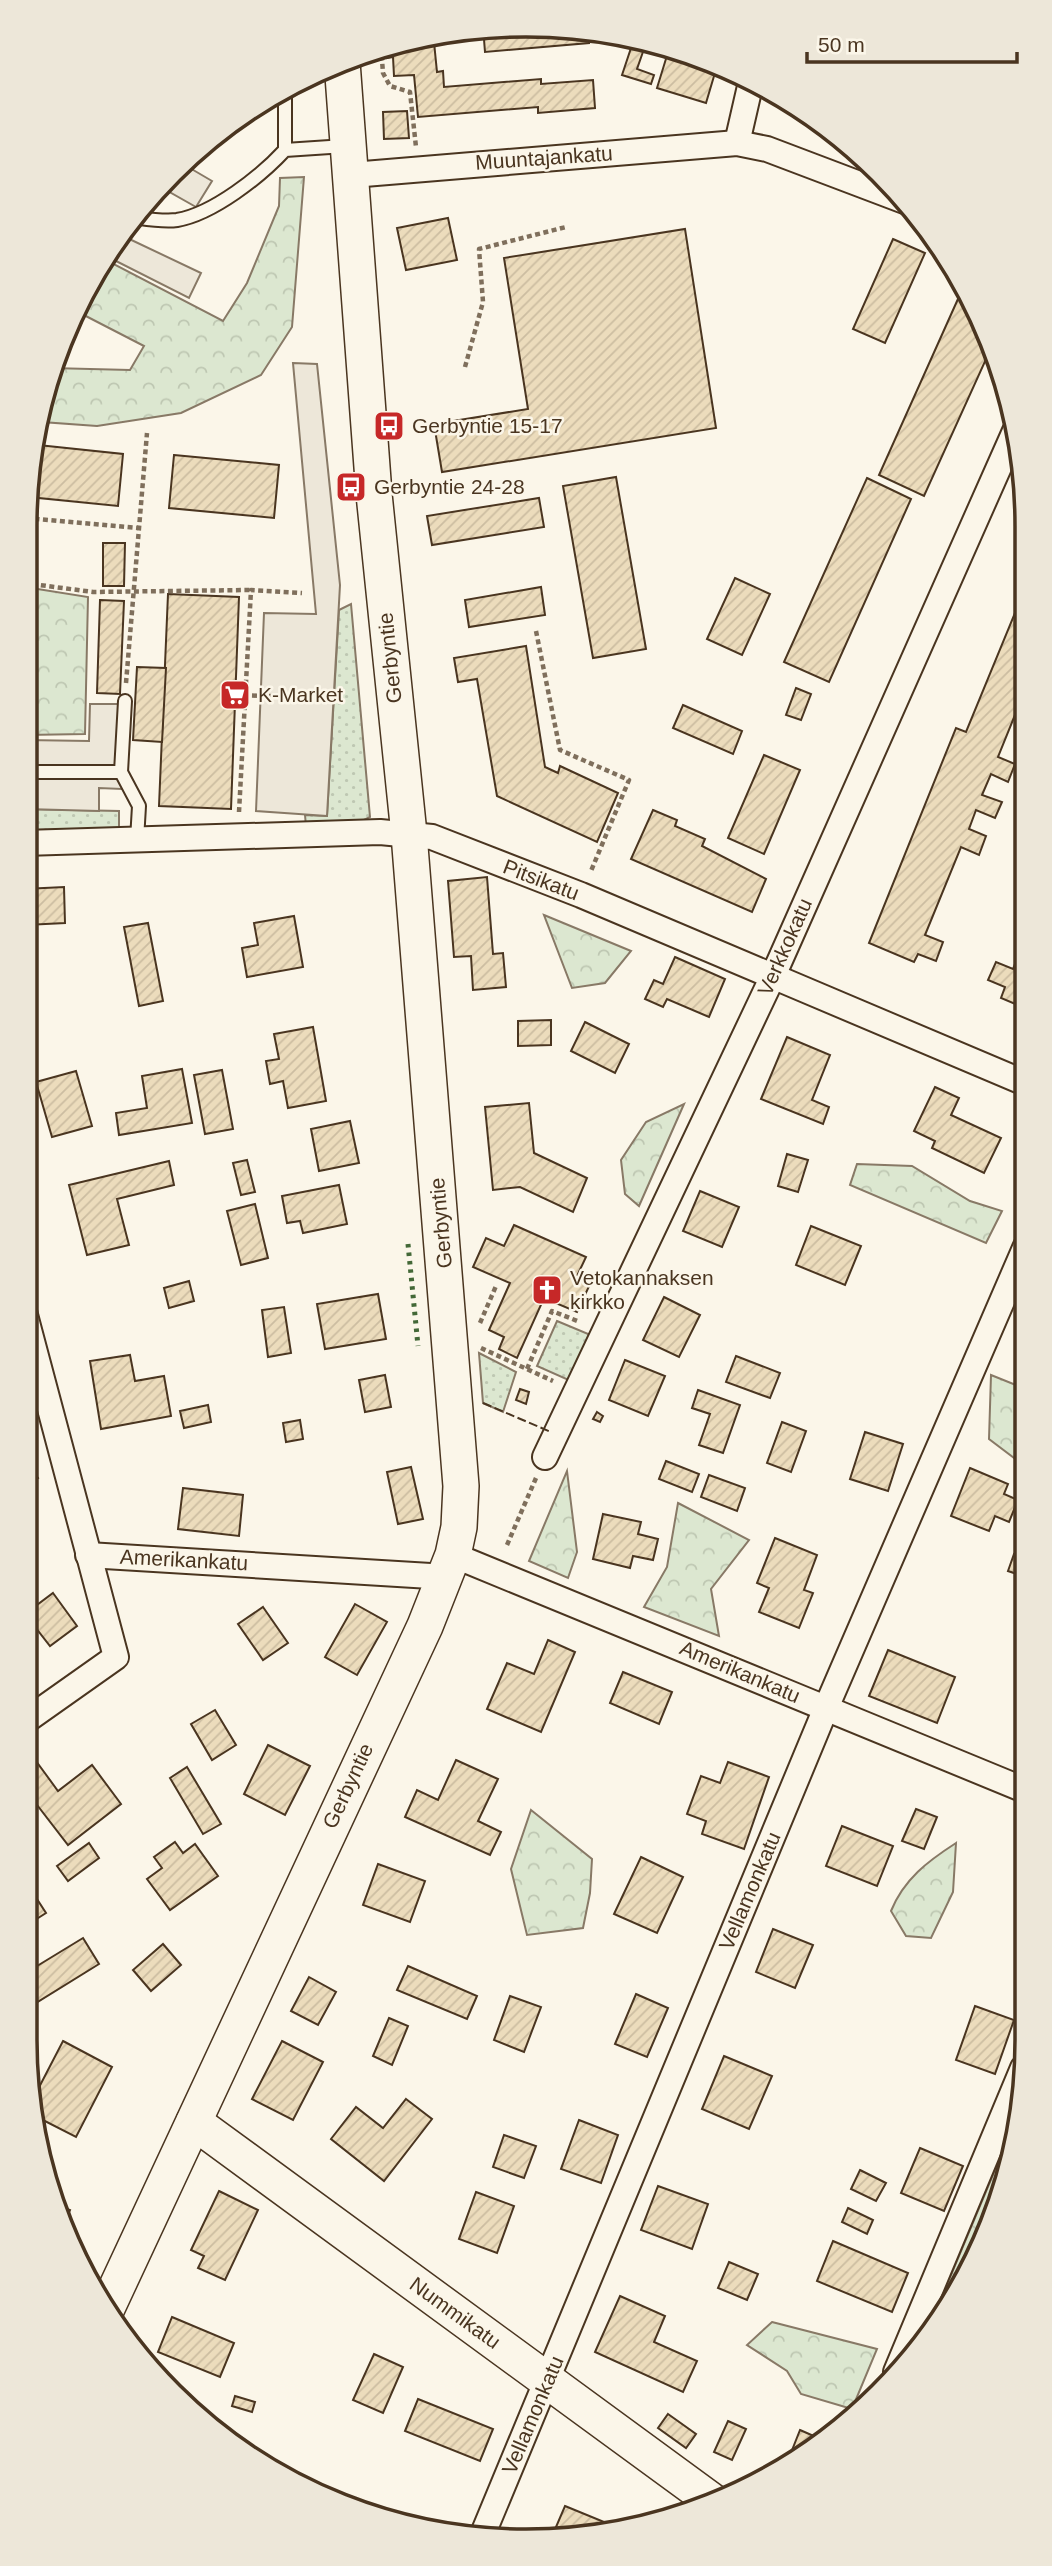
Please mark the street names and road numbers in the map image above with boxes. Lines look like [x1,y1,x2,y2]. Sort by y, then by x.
street label: Muuntajankatu [474,141,613,174]
street label: Gerbyntie [373,612,406,705]
street label: Pitsikatu [500,855,582,904]
street label: Verkkokatu [753,895,816,999]
street label: Gerbyntie [425,1177,456,1269]
street label: Amerikankatu [119,1545,249,1574]
street label: Amerikankatu [677,1636,804,1707]
street label: Gerbyntie [318,1740,377,1832]
street label: Vellamonkatu [714,1828,785,1953]
street label: Nummikatu [406,2272,505,2353]
street label: Vellamonkatu [497,2352,568,2477]

